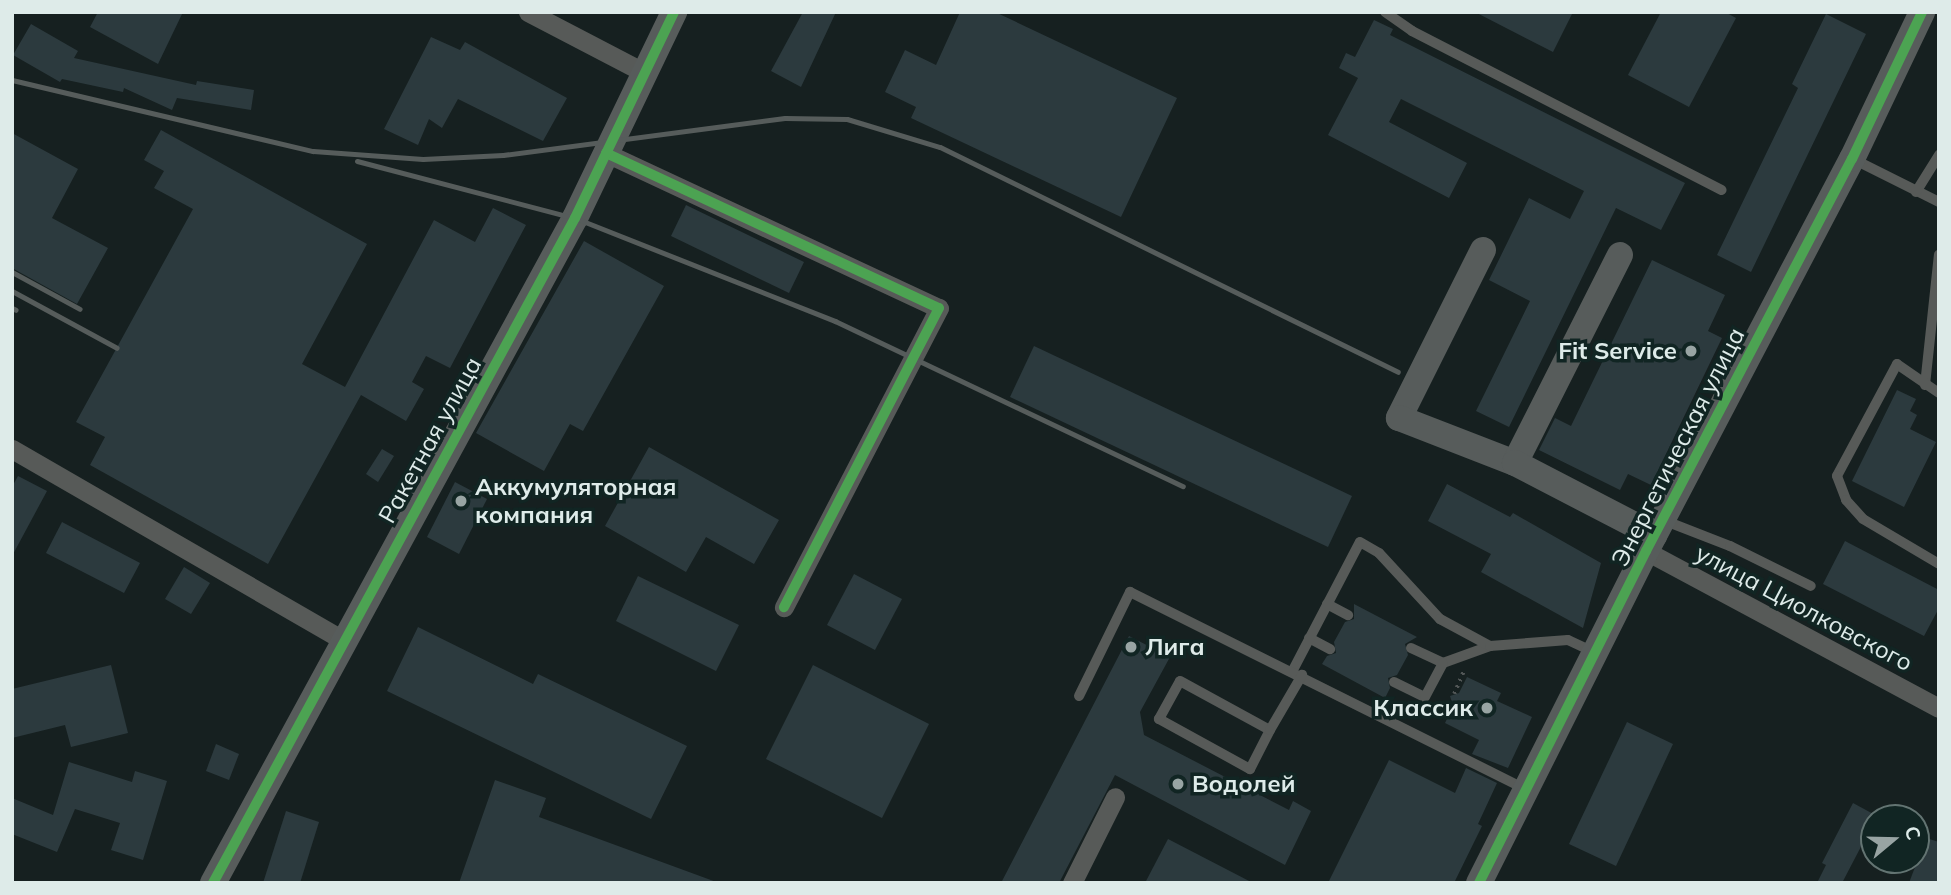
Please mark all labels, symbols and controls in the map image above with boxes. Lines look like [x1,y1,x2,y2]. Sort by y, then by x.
street label: Энергетическая улица [1605,323,1751,571]
place label: Fit Service [1558,337,1677,365]
marker: Fit Service [1683,343,1699,359]
street label: Ракетная улица [372,352,488,528]
place label: Аккумуляторная компания [475,473,676,529]
marker: Аккумуляторная компания [453,493,469,509]
street label: улица Циолковского [1691,539,1917,677]
place label: Лига [1145,633,1205,661]
marker: Лига [1123,639,1139,655]
place label: Классик [1373,694,1473,722]
marker: Классик [1479,700,1495,716]
place label: Водолей [1192,770,1295,798]
marker: Водолей [1170,776,1186,792]
north arrow [1860,804,1930,874]
text: С [1899,823,1926,843]

